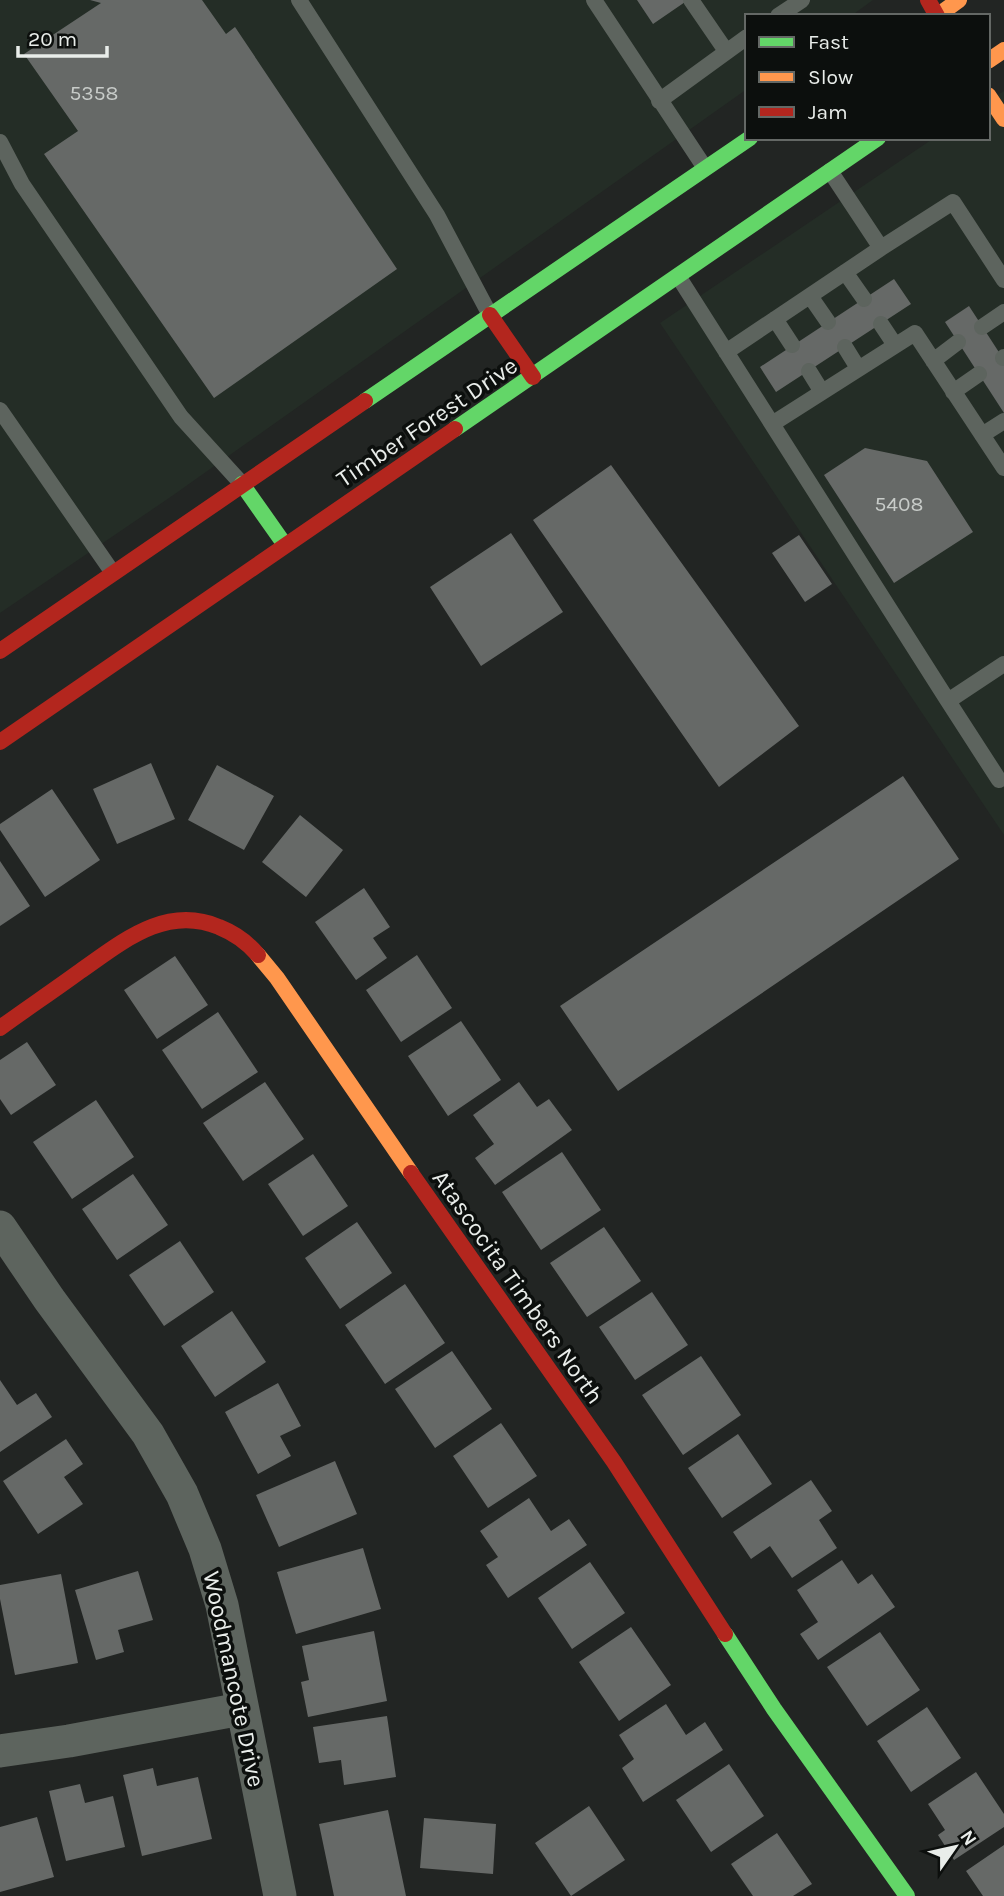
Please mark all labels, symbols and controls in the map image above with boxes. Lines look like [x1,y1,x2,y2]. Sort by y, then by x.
scale bar [18,14,107,58]
legend [745,14,990,140]
text: 20 m [28,27,77,51]
text: Fast [808,30,849,54]
text: Slow [808,65,853,89]
house number: 5358 [69,81,119,105]
text: Jam [808,100,848,124]
street label: Timber Forest Drive [331,351,523,493]
house number: 5408 [875,492,923,516]
street label: Atascocita Timbers North [427,1165,609,1409]
street label: Woodmancote Drive [197,1569,271,1789]
north arrow [920,1812,990,1882]
text: N [955,1826,981,1850]

